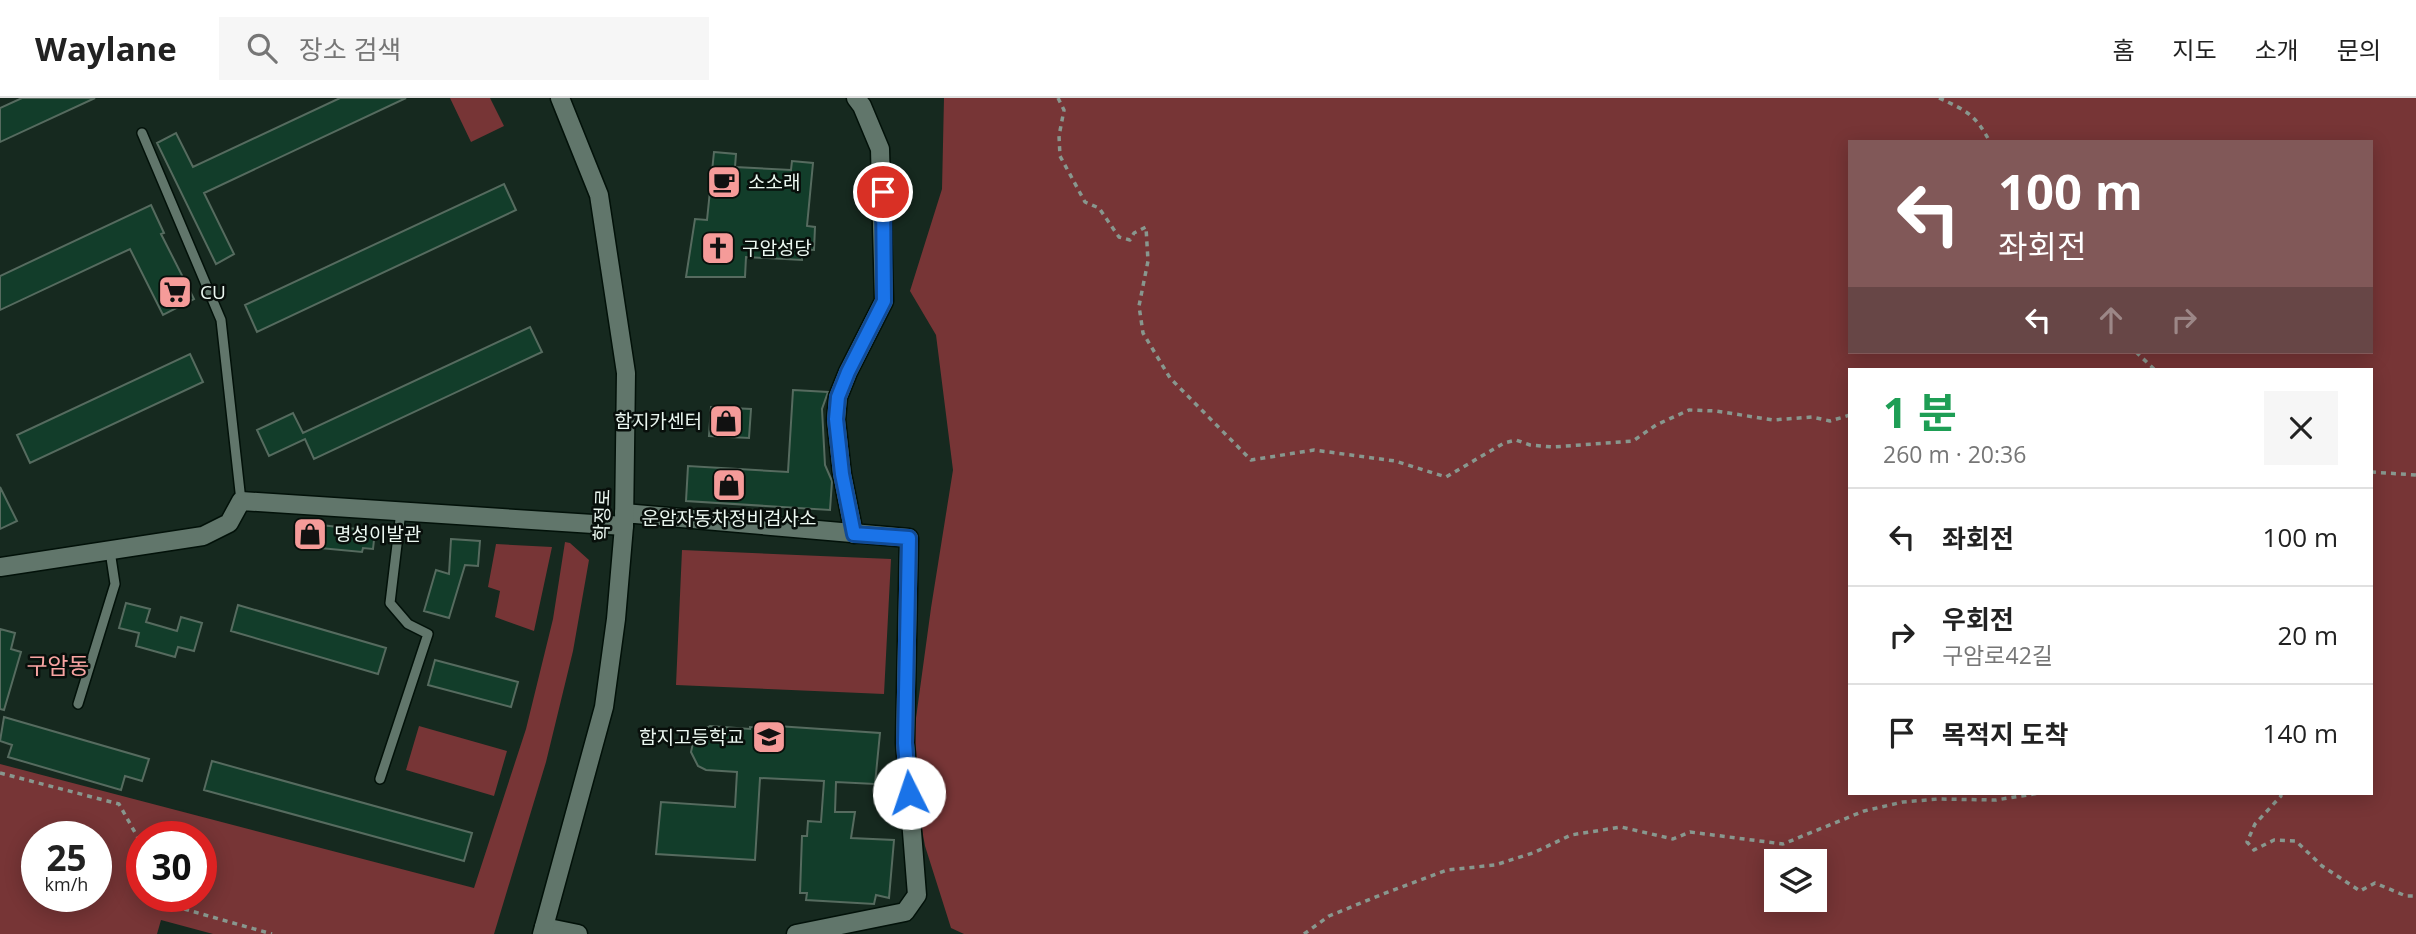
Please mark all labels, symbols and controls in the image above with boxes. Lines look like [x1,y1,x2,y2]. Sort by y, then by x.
search box [219,17,709,80]
text: Waylane [35,26,177,71]
icon: search [243,29,281,67]
text: 장소 검색 [299,31,401,67]
text: 홈 [2112,33,2134,66]
text: 지도 [2172,33,2217,66]
text: 소개 [2255,33,2299,66]
text: 문의 [2337,33,2381,66]
text: 100 m [1998,158,2143,224]
pin [853,162,913,222]
cafe icon: 소소래 [705,163,743,201]
icon: left [1883,168,1974,259]
place label: 소소래 [748,169,800,195]
icon: arrive [864,173,902,211]
text: 좌회전 [1998,224,2086,267]
church icon: 구암성당 [699,229,737,267]
place label: 구암성당 [742,235,812,261]
supermarket icon: CU [156,273,194,311]
place label: CU [200,279,226,305]
icon: left [2019,301,2057,339]
icon: ahead [2092,301,2130,339]
icon: right [2165,301,2203,339]
text: 1 분 [1883,383,1957,440]
button: close [2264,391,2338,465]
shop icon: 함지카센터 [707,402,745,440]
place label: 함지카센터 [615,408,702,434]
text: 260 m · 20:36 [1883,438,2026,470]
shop icon: 운암자동차정비검사소 [710,466,748,504]
street label: 학정로 [588,488,616,542]
place label: 운암자동차정비검사소 [642,505,816,531]
shop icon: 명성이발관 [291,515,329,553]
icon: left [1883,518,1921,556]
text: 100 m [2263,519,2338,555]
text: 좌회전 [1942,520,2014,556]
place label: 명성이발관 [334,521,421,547]
text: 우회전 [1942,601,2014,637]
icon: right [1883,616,1921,654]
text: 20 m [2277,617,2338,653]
text: 구암로42길 [1942,639,2053,671]
district label: 구암동 [26,649,90,681]
icon: arrive [1883,714,1921,752]
text: 140 m [2263,715,2338,751]
text: 목적지 도착 [1942,716,2068,752]
school or university icon: 함지고등학교 [750,718,788,756]
place label: 함지고등학교 [639,724,744,750]
position arrow [872,756,946,830]
speed limit sign: 30 [126,821,217,912]
text: 25 [46,834,87,881]
map controls [1764,849,1827,912]
button: layers [1764,849,1827,912]
text: km/h [45,872,88,896]

